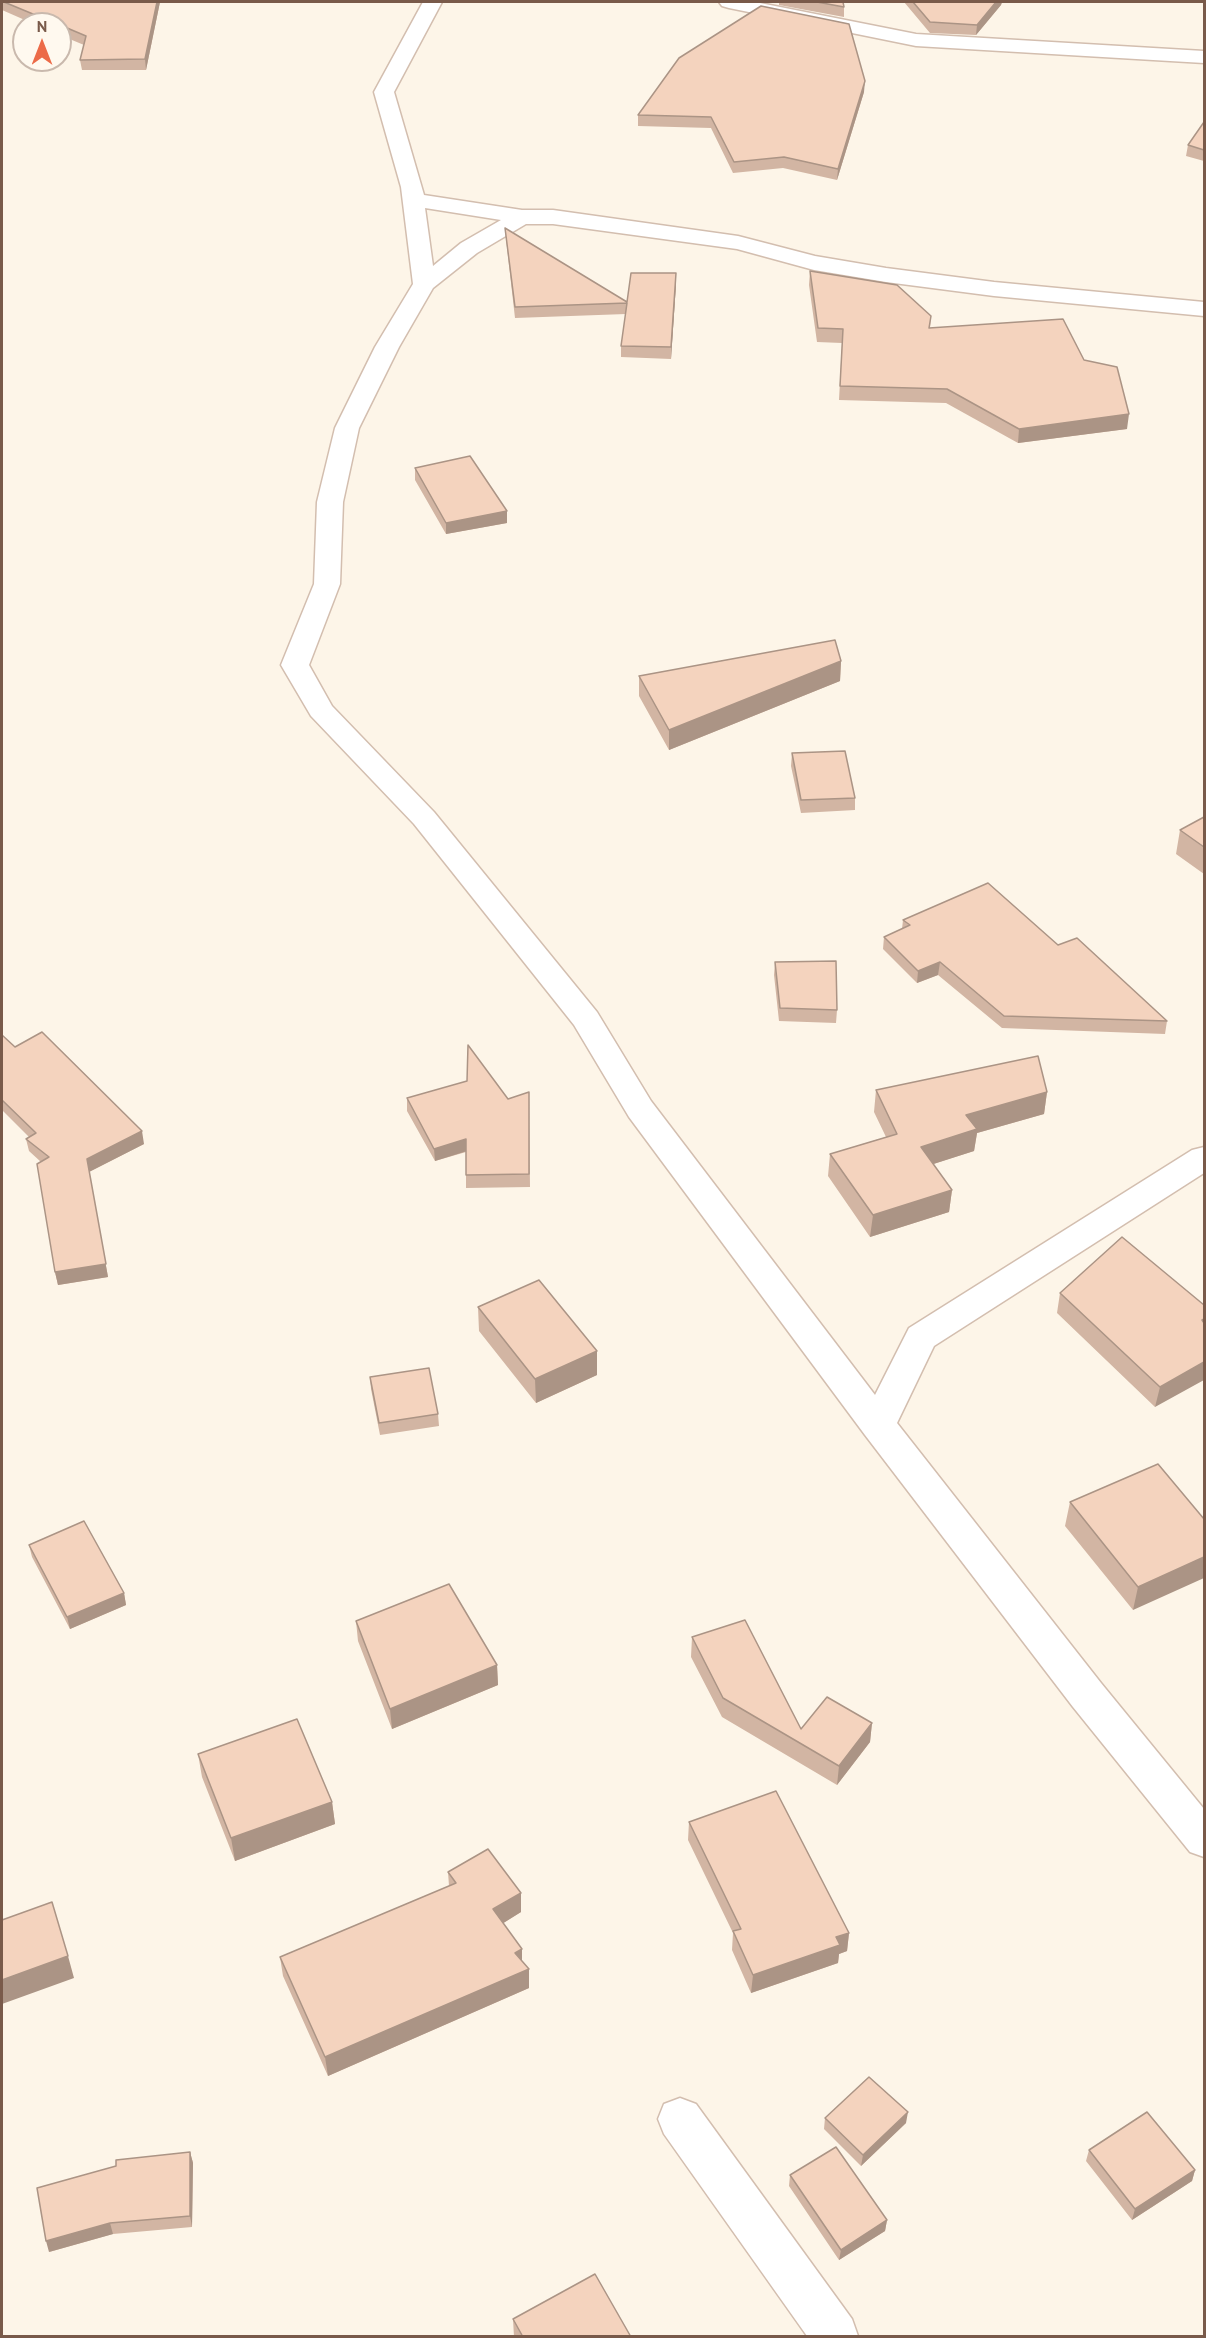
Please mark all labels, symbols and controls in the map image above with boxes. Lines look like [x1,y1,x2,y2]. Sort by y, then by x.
north arrow [12,12,72,72]
text: N [37,16,47,36]

